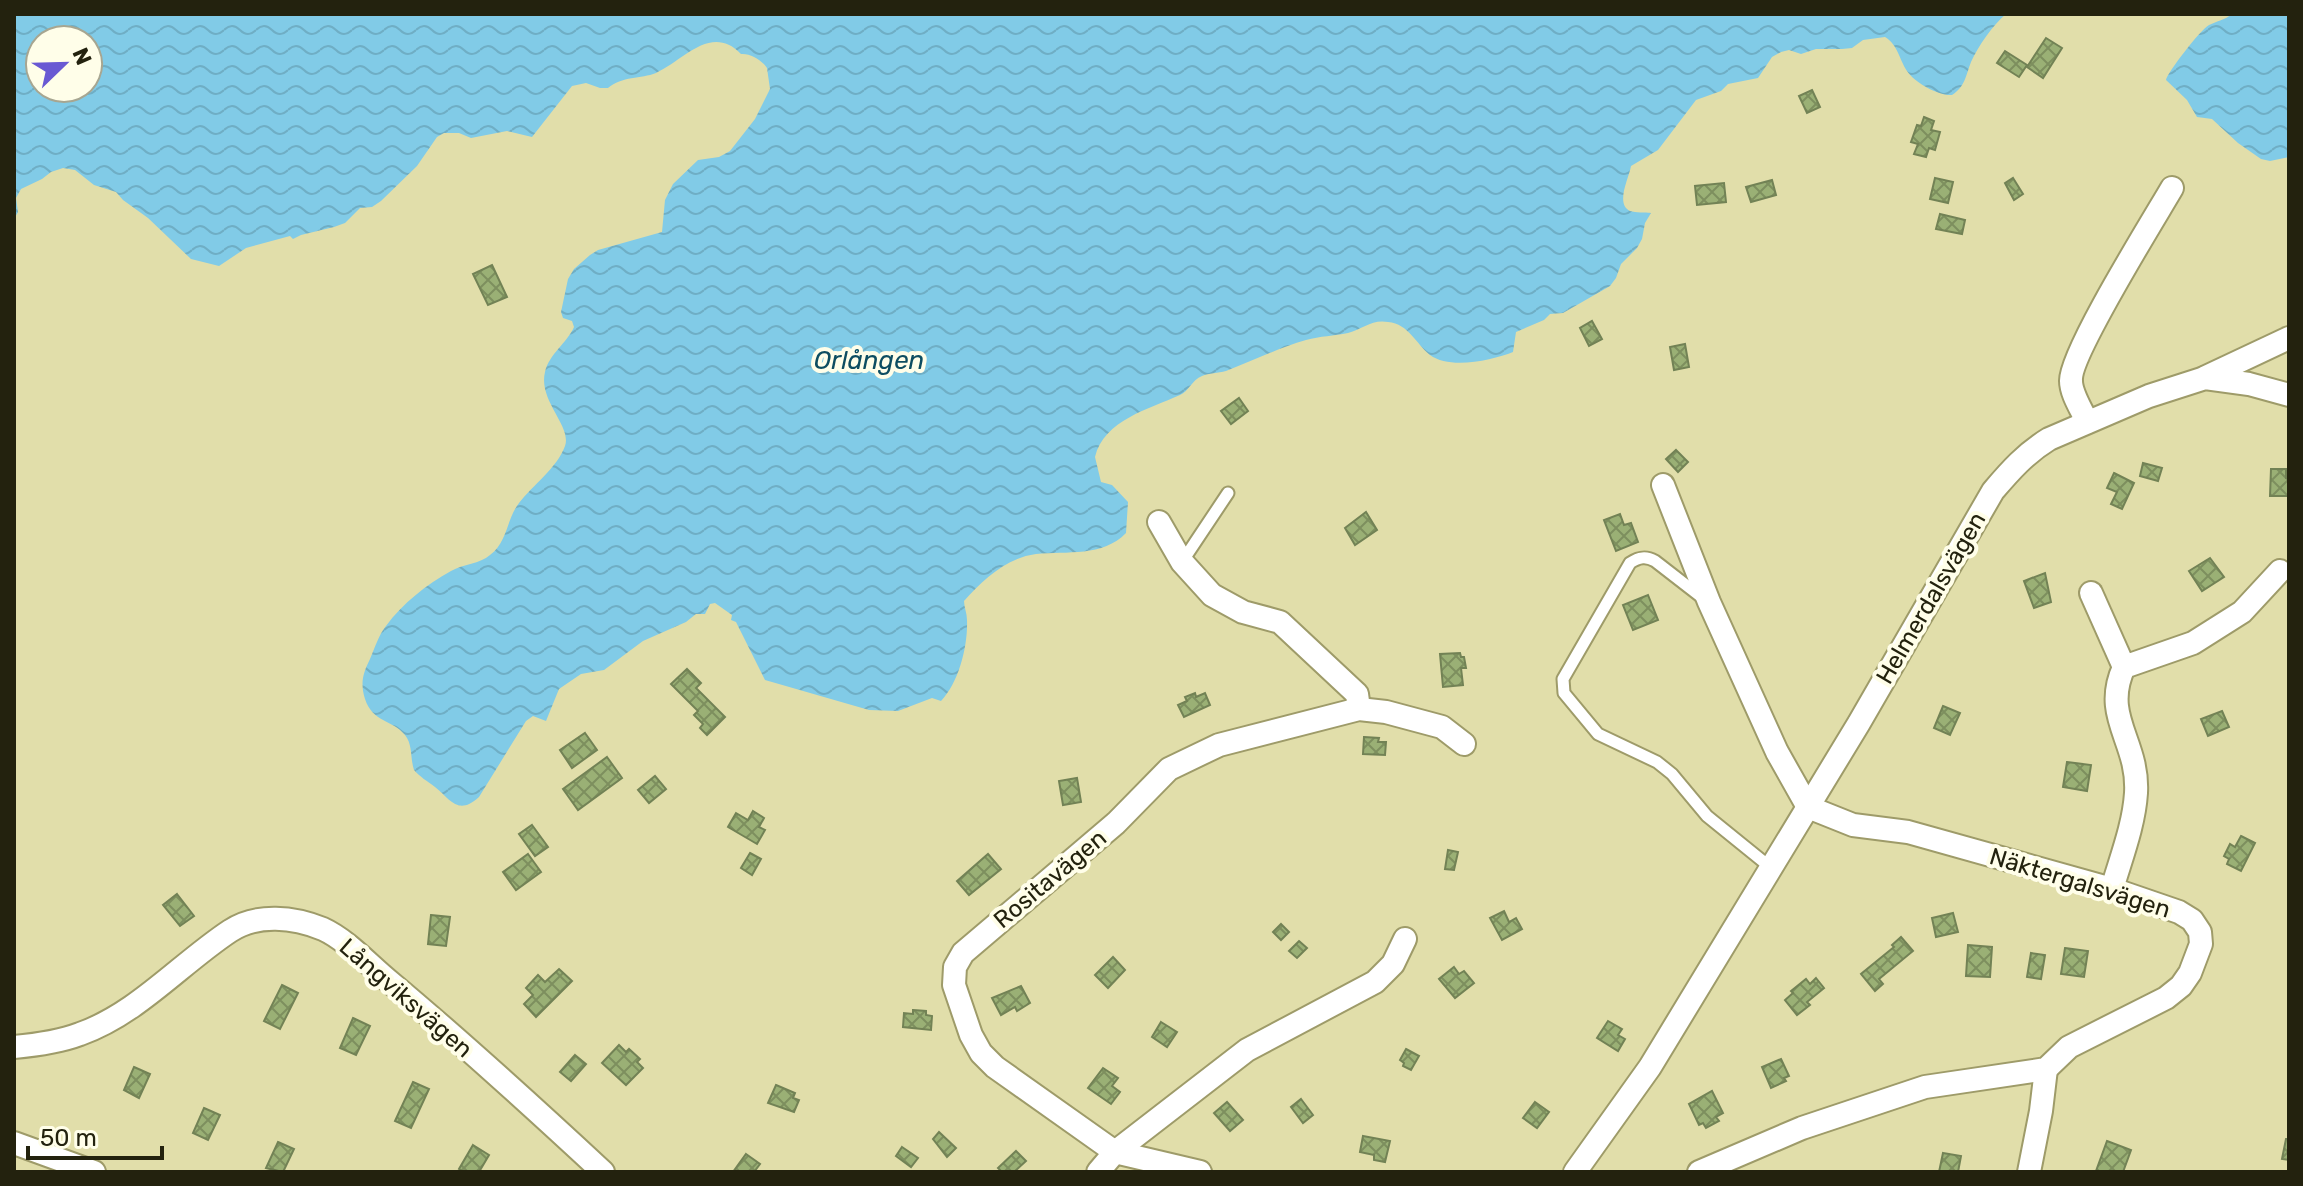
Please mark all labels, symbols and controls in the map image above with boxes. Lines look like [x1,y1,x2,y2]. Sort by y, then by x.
north arrow [24,24,104,104]
text: N [66,44,97,69]
water label: Orlången [814,345,924,376]
street label: Helmerdalsvägen [1870,507,1992,689]
street label: Rositavägen [988,824,1112,934]
street label: Näktergalsvägen [1986,842,2174,924]
street label: Långviksvägen [334,933,478,1063]
scale bar [28,1110,162,1160]
text: 50 m [40,1124,97,1152]

